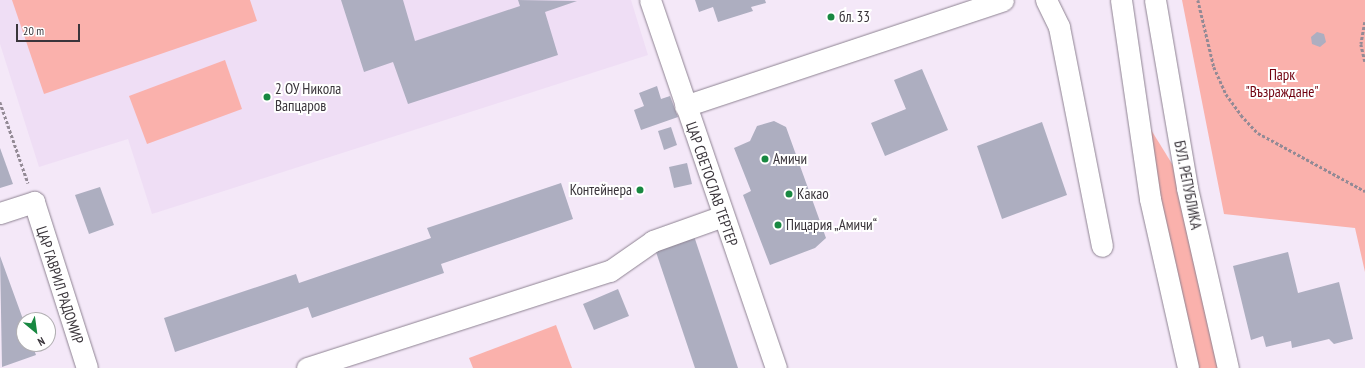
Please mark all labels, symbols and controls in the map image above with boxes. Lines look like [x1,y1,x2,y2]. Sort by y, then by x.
place label: бл. 33 [839,8,871,26]
marker: бл. 33 [826,12,836,22]
scale bar [18,16,82,42]
text: 20 m [23,23,44,38]
park label: Парк "Възраждане" [1246,65,1318,100]
place label: 2 ОУ Никола Вапцаров [275,79,342,114]
marker: 2 ОУ Никола Вапцаров [262,92,272,102]
street label: ЦАР СВЕТОСЛАВ ТЕРТЕР [682,119,742,249]
street label: БУЛ. РЕПУБЛИКА [1170,138,1206,232]
place label: Амичи [773,150,807,168]
marker: Амичи [760,154,770,164]
place label: Контейнера [570,181,632,199]
marker: Контейнера [635,185,645,195]
place label: Какао [797,185,829,203]
marker: Какао [784,189,794,199]
place label: Пицария „Амичи“ [786,216,878,234]
marker: Пицария „Амичи“ [773,220,783,230]
street label: ЦАР ГАВРИЛ РАДОМИР [32,224,88,346]
north arrow [16,312,56,352]
text: N [35,334,47,349]

